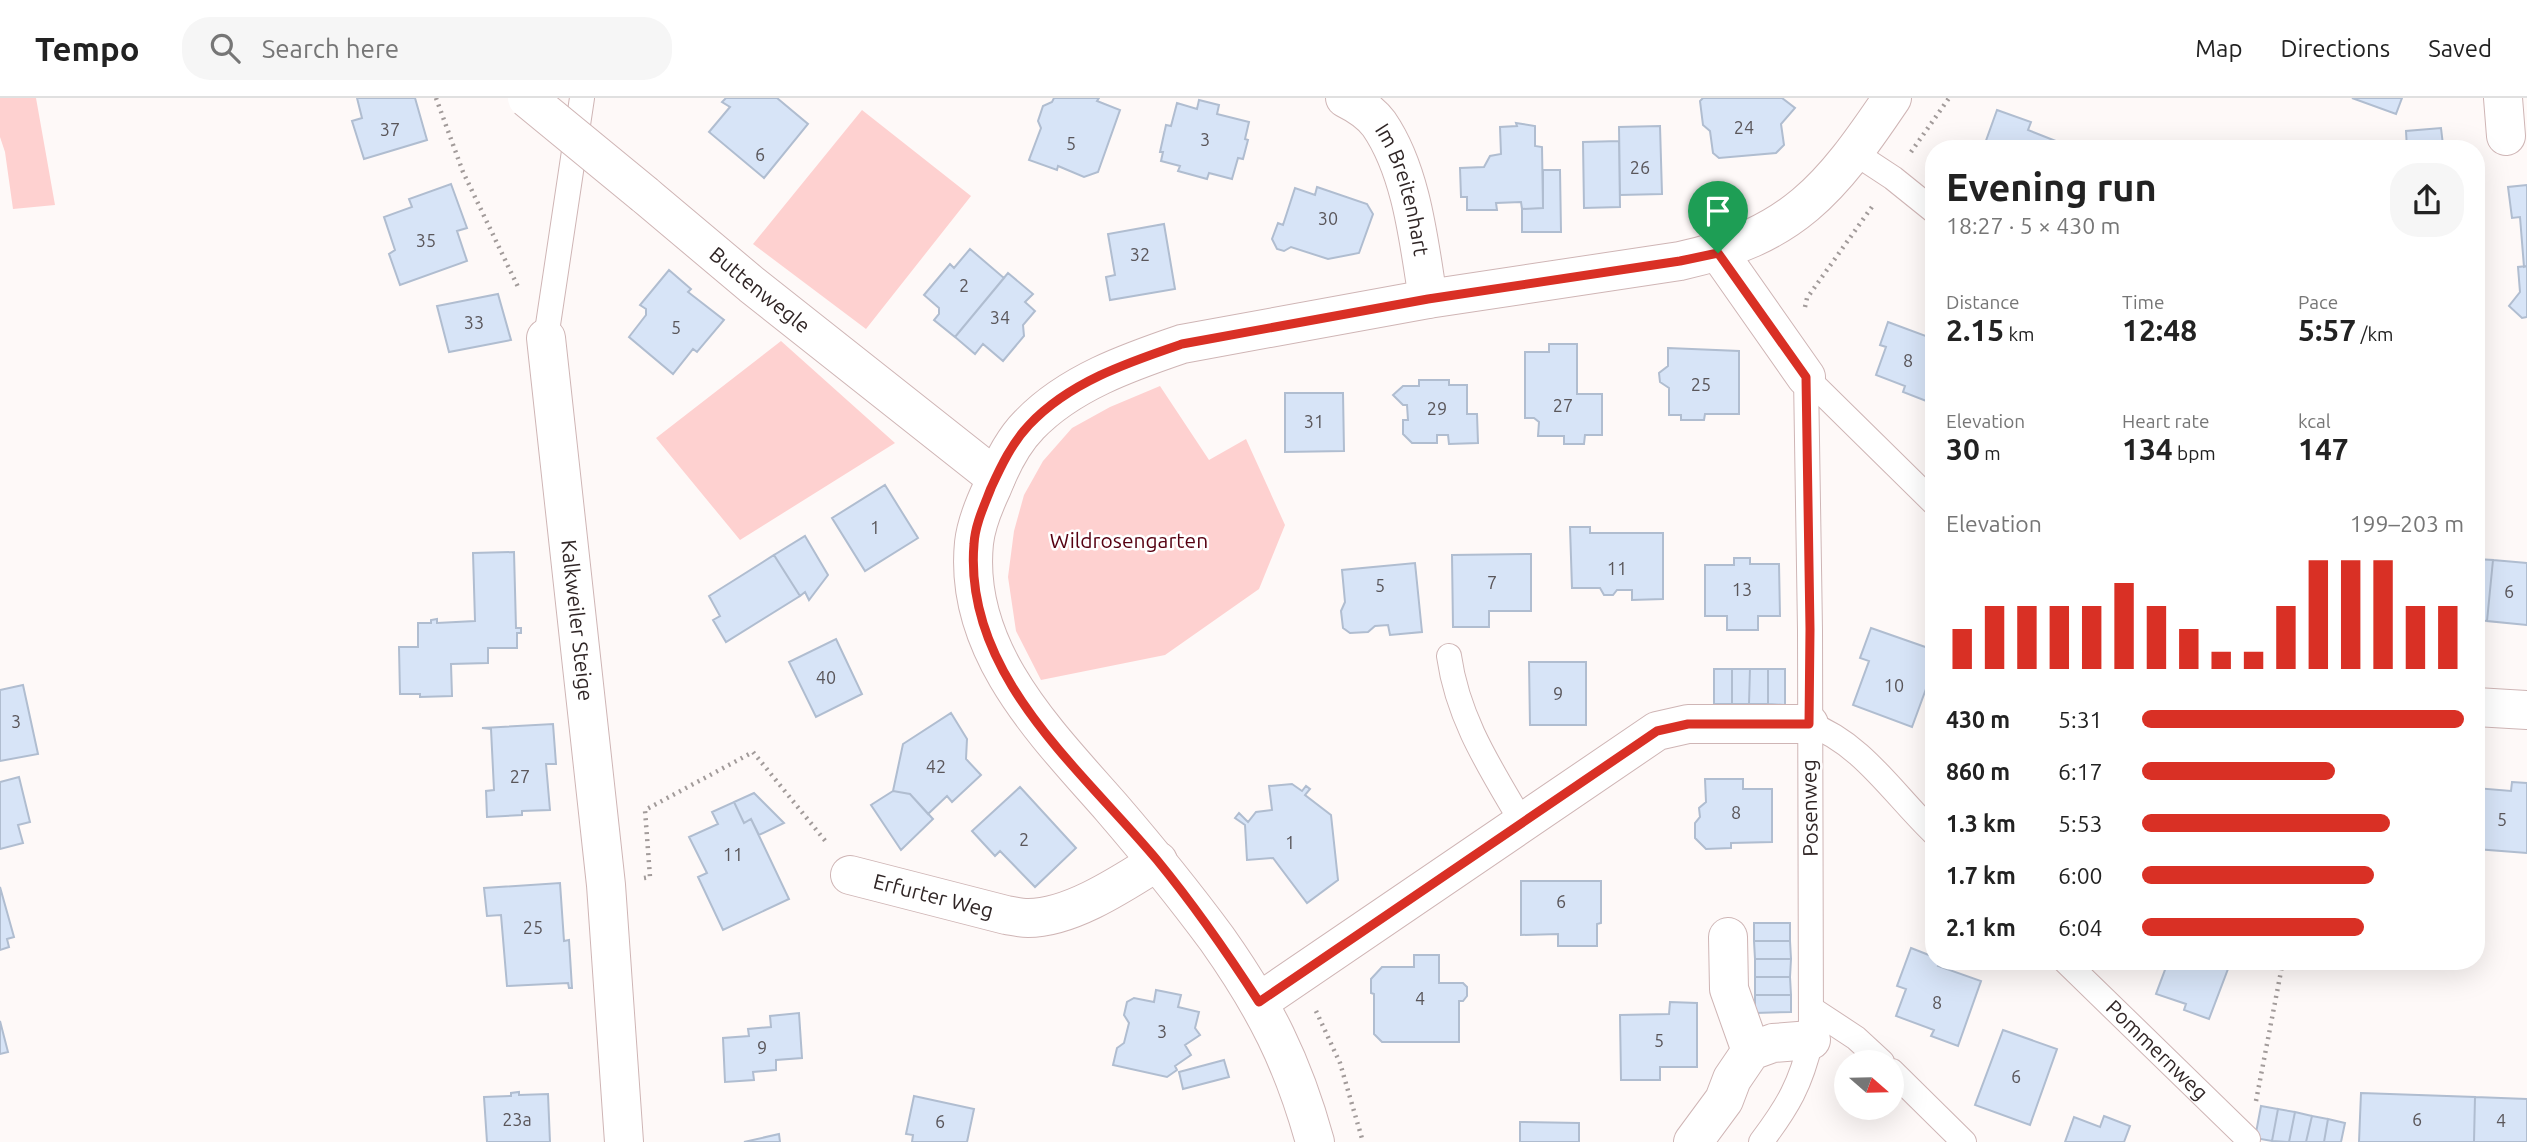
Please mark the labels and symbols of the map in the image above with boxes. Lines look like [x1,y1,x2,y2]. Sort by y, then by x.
house number: 24 [1734,117,1754,137]
house number: 37 [380,119,400,139]
street label: Im Breitenhart [1371,119,1434,257]
house number: 3 [1200,129,1210,149]
house number: 5 [1066,133,1076,153]
house number: 6 [755,144,765,164]
house number: 26 [1630,157,1650,177]
pin [1688,181,1748,253]
house number: 30 [1318,208,1338,228]
house number: 35 [416,230,436,250]
street label: Buttenwegle [705,242,815,337]
house number: 32 [1130,244,1150,264]
house number: 2 [959,275,969,295]
house number: 34 [990,307,1010,327]
house number: 33 [464,312,484,332]
house number: 5 [671,317,681,337]
house number: 8 [1903,350,1913,370]
house number: 25 [1691,374,1711,394]
house number: 27 [1553,395,1573,415]
house number: 29 [1427,398,1447,418]
house number: 31 [1304,411,1324,431]
house number: 1 [870,517,880,537]
park label: Wildrosengarten [1050,528,1208,552]
street label: Kalkweiler Steige [557,538,599,702]
house number: 11 [1607,558,1627,578]
house number: 7 [1487,572,1497,592]
house number: 5 [1375,575,1385,595]
house number: 13 [1732,579,1752,599]
house number: 6 [2504,581,2514,601]
house number: 40 [816,667,836,687]
house number: 10 [1884,675,1904,695]
house number: 9 [1553,683,1563,703]
house number: 3 [11,711,21,731]
house number: 42 [926,756,946,776]
street label: Posenweg [1796,759,1822,857]
house number: 27 [510,766,530,786]
house number: 8 [1731,802,1741,822]
house number: 5 [2497,809,2507,829]
house number: 2 [1019,829,1029,849]
house number: 1 [1285,832,1295,852]
house number: 11 [723,844,743,864]
street label: Erfurter Weg [871,868,996,922]
house number: 6 [1556,891,1566,911]
house number: 25 [523,917,543,937]
house number: 4 [1415,988,1425,1008]
house number: 8 [1932,992,1942,1012]
street label: Pommernweg [2102,995,2213,1104]
house number: 3 [1157,1021,1167,1041]
house number: 5 [1654,1030,1664,1050]
house number: 9 [757,1037,767,1057]
north arrow [1834,1050,1904,1120]
house number: 6 [2011,1066,2021,1086]
house number: 23a [502,1109,532,1129]
house number: 6 [2412,1109,2422,1129]
house number: 4 [2496,1110,2506,1130]
house number: 6 [935,1111,945,1131]

